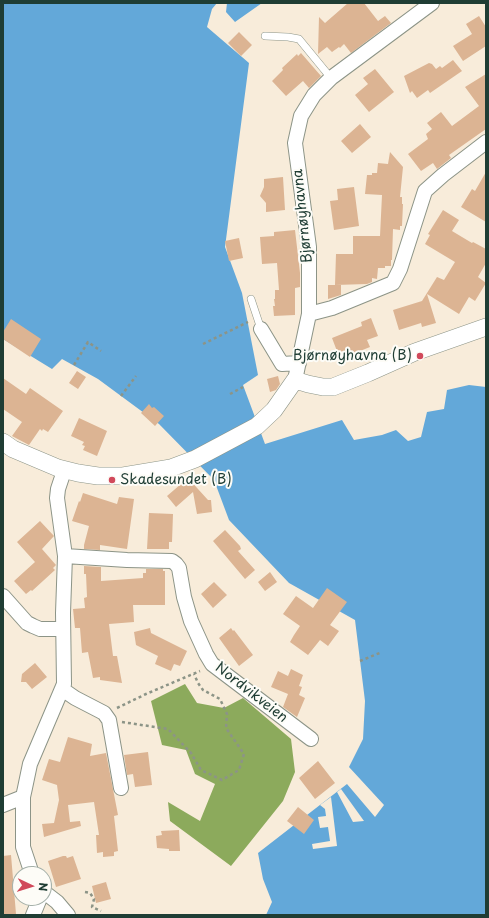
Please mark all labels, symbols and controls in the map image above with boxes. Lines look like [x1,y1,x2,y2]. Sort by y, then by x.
street label: Bjørnøyhavna [290,168,316,264]
place label: Bjørnøyhavna (B) [293,348,412,364]
marker: Bjørnøyhavna (B) [415,351,425,361]
place label: Skadesundet (B) [120,472,232,488]
marker: Skadesundet (B) [107,475,117,485]
street label: Nordvikveien [211,659,291,727]
north arrow [12,866,52,906]
text: N [35,882,52,892]

